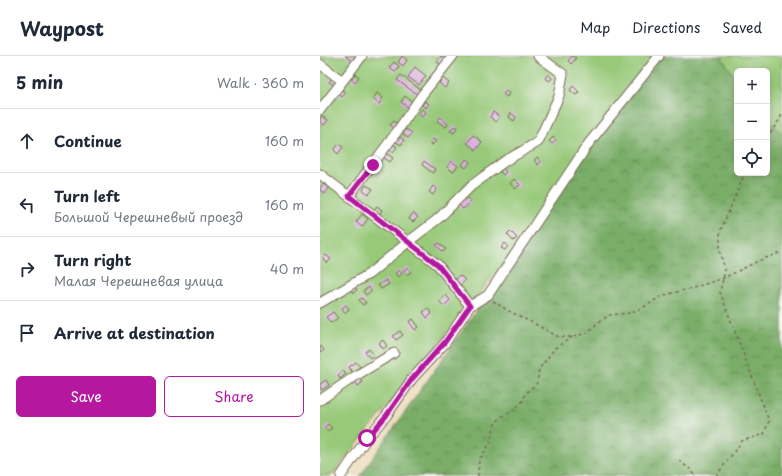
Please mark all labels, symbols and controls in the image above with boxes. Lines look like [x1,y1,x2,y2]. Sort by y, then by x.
text: Waypost [20,14,104,42]
text: Map [580,17,610,38]
text: Directions [632,17,700,38]
text: Saved [722,17,762,38]
map controls [734,68,770,176]
button: + [734,68,770,104]
text: 5 min [16,69,63,95]
text: Walk · 360 m [217,73,304,92]
button: − [734,104,770,140]
text: Continue [54,129,122,152]
icon: ahead [16,130,38,152]
text: 160 m [265,131,304,150]
button: locate [734,140,770,176]
route end [364,156,382,174]
text: Turn left [54,184,120,207]
icon: left [16,194,38,216]
text: 160 m [265,195,304,214]
text: Большой Черешневый проезд [54,207,243,226]
text: Turn right [54,248,131,271]
icon: right [16,258,38,280]
text: 40 m [270,259,304,278]
text: Малая Черешневая улица [54,271,223,290]
text: Arrive at destination [54,321,215,344]
icon: arrive [16,322,38,344]
button: Save [16,376,156,417]
button: Share [164,376,304,417]
route start [358,429,376,447]

